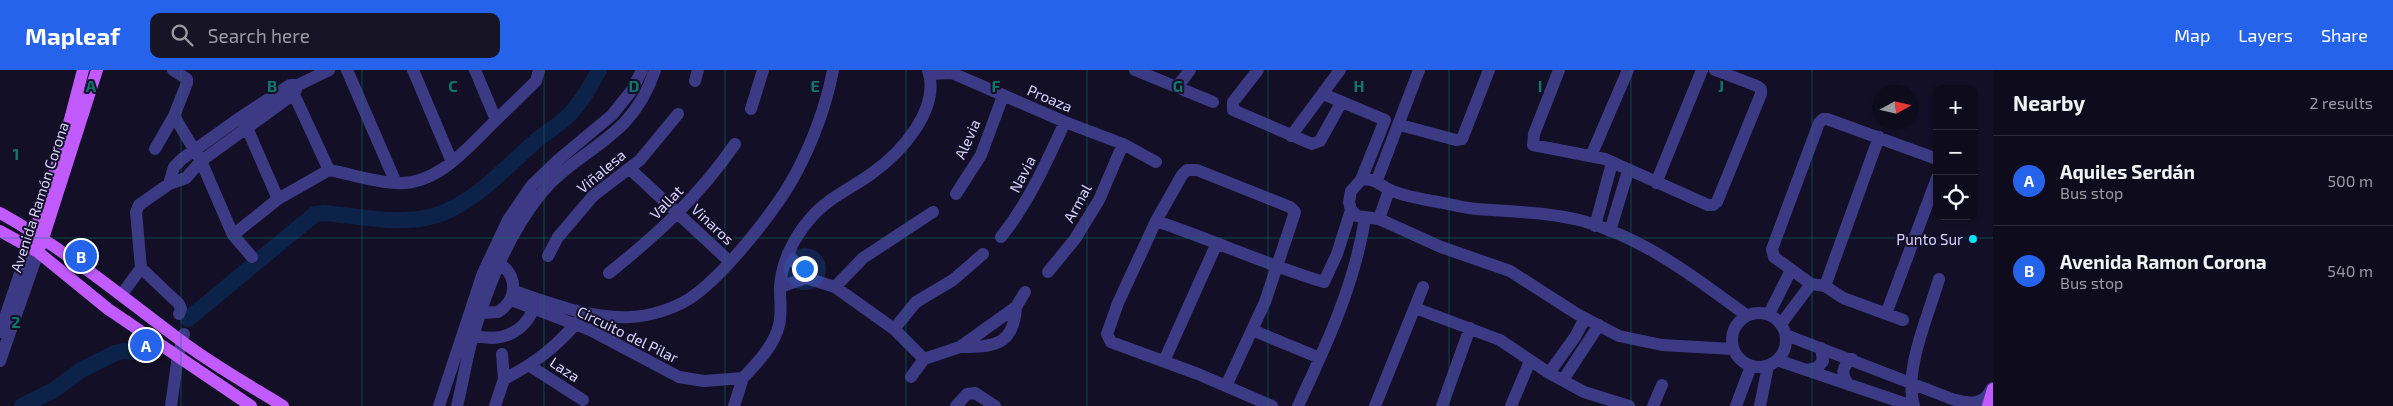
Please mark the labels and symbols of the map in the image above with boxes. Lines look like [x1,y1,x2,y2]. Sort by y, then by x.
text: A [86,76,97,95]
text: B [267,76,277,95]
text: C [448,76,458,95]
text: D [629,76,640,95]
text: E [810,76,820,95]
text: F [992,76,1001,95]
text: G [1173,76,1183,95]
text: H [1353,76,1365,95]
text: I [1538,76,1542,95]
text: J [1718,76,1724,95]
street label: Proaza [1025,80,1075,116]
north arrow [1873,85,1918,130]
street label: Alevia [950,116,984,162]
street label: Avenida Ramón Corona [6,119,72,275]
text: 1 [13,144,19,163]
street label: Viñalesa [573,145,629,197]
street label: Navia [1005,153,1039,195]
street label: Armal [1059,180,1095,225]
street label: Vallat [646,181,686,223]
street label: Vinaros [688,200,738,248]
place label: Punto Sur [1896,230,1963,248]
marker: Punto Sur [1967,233,1979,245]
pin: B [65,237,97,275]
your location [792,256,818,282]
street label: Circuito del Pilar [574,302,682,366]
text: 2 [11,312,21,331]
pin: A [130,326,162,364]
street label: Laza [547,353,583,385]

